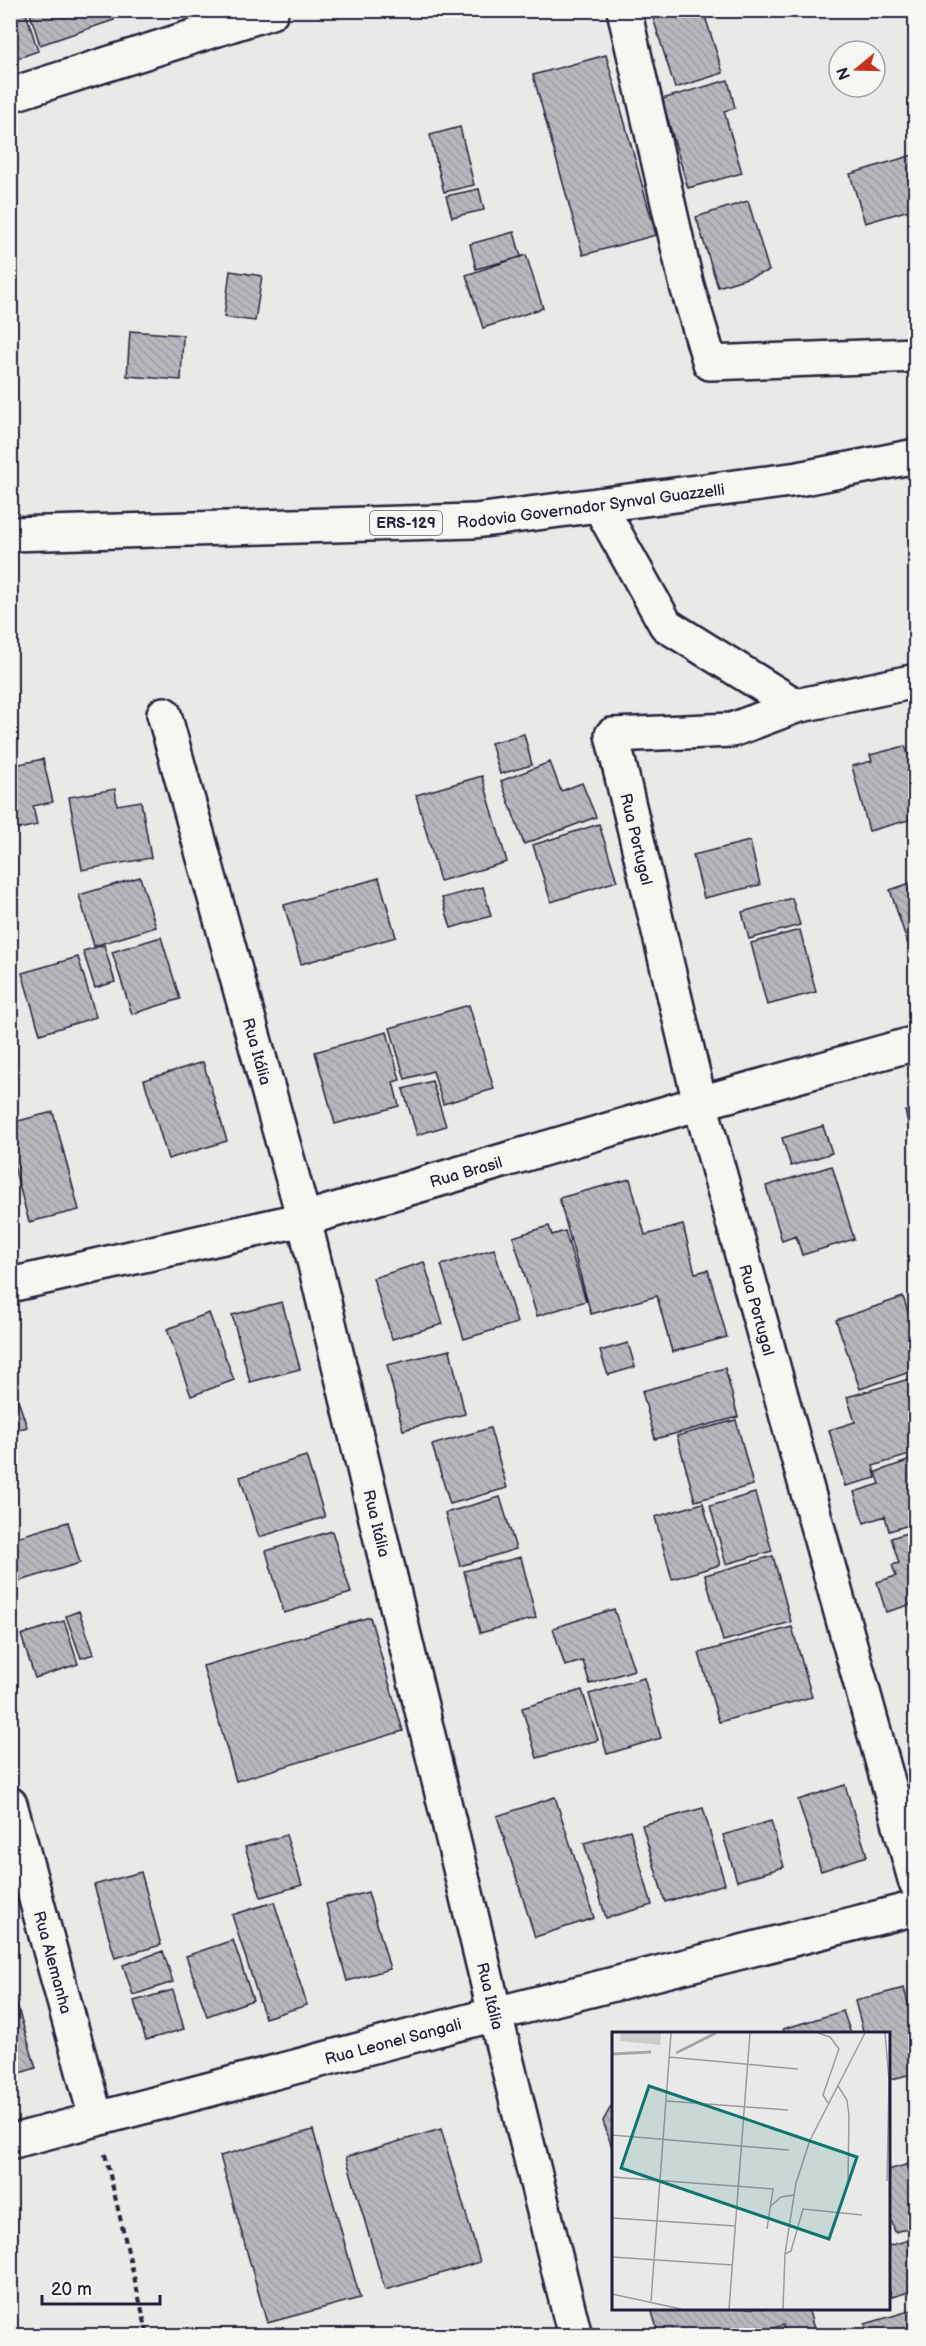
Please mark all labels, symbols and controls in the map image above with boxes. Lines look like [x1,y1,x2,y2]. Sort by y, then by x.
north arrow [827,39,887,99]
text: N [833,65,855,82]
street label: Rodovia Governador Synval Guazzelli [457,481,726,532]
road number: ERS-129 [370,511,442,535]
street label: Rua Portugal [615,792,656,887]
street label: Rua Itália [238,1016,274,1087]
street label: Rua Brasil [428,1153,505,1193]
street label: Rua Portugal [734,1262,778,1358]
street label: Rua Itália [358,1488,393,1559]
street label: Rua Alemanha [29,1909,75,2016]
street label: Rua Itália [472,1961,507,2032]
street label: Rua Leonel Sangali [323,2015,464,2070]
inset map [612,2032,890,2310]
scale bar [42,2268,160,2306]
text: 20 m [51,2279,92,2300]

